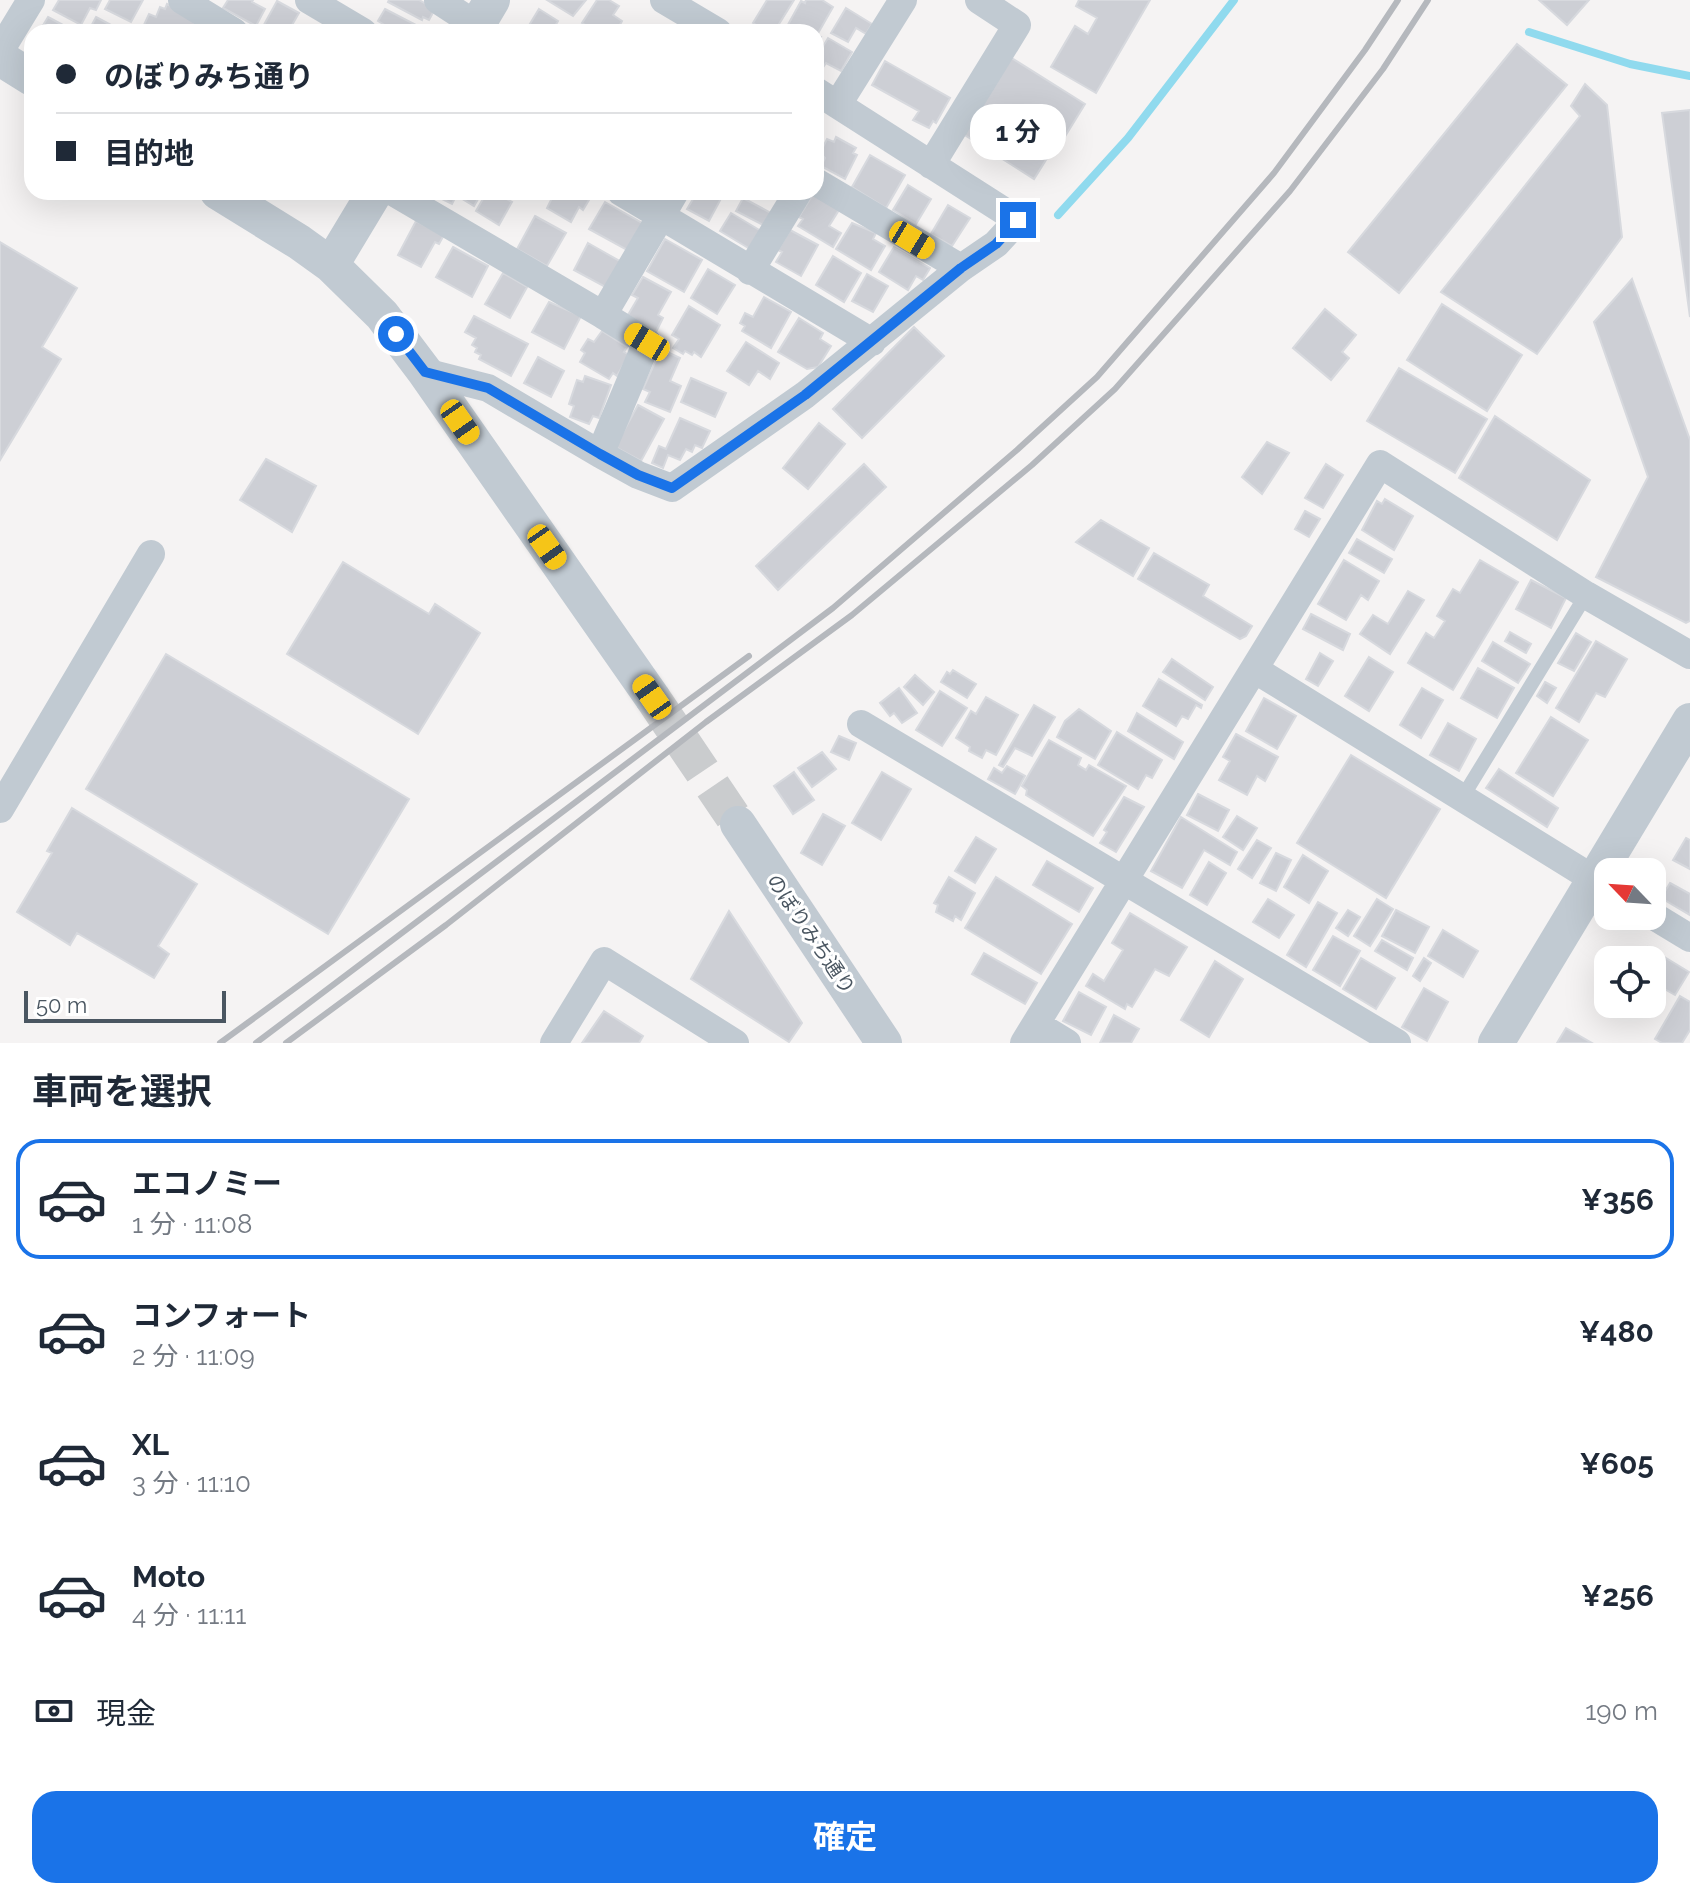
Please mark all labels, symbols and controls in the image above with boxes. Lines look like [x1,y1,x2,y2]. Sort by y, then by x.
text: のぼりみち通り [104,59,314,94]
callout: 1 分 [970,104,1066,160]
text: 1 分 [995,117,1041,147]
text: 目的地 [104,136,194,171]
route end [1000,202,1036,238]
car [885,217,939,263]
route start [378,316,414,352]
car [620,319,674,365]
car [436,395,484,449]
car [523,520,571,574]
car [628,670,676,724]
north arrow [1594,858,1666,930]
map controls [1594,858,1666,1018]
street label: のぼりみち通り [762,869,860,999]
button: locate [1594,946,1666,1018]
scale bar [24,987,226,1023]
text: 50 m [36,992,87,1018]
text: 車両を選択 [32,1070,212,1112]
icon: car [36,1163,108,1235]
text: エコノミー [132,1166,282,1201]
text: ¥356 [1581,1182,1654,1217]
text: 1 分 · 11:08 [132,1209,252,1239]
icon: car [36,1295,108,1367]
text: コンフォート [132,1298,311,1333]
text: ¥480 [1579,1314,1654,1349]
text: 2 分 · 11:09 [132,1341,255,1371]
icon: car [36,1427,108,1499]
text: XL [132,1427,169,1462]
text: ¥605 [1579,1446,1654,1481]
text: 3 分 · 11:10 [132,1468,251,1498]
icon: car [36,1559,108,1631]
text: Moto [132,1559,205,1594]
text: ¥256 [1581,1578,1654,1613]
text: 4 分 · 11:11 [132,1600,246,1630]
icon: cash [32,1689,76,1733]
text: 現金 [96,1696,156,1731]
text: 190 m [1585,1696,1658,1726]
button: 確定 [32,1791,1658,1883]

